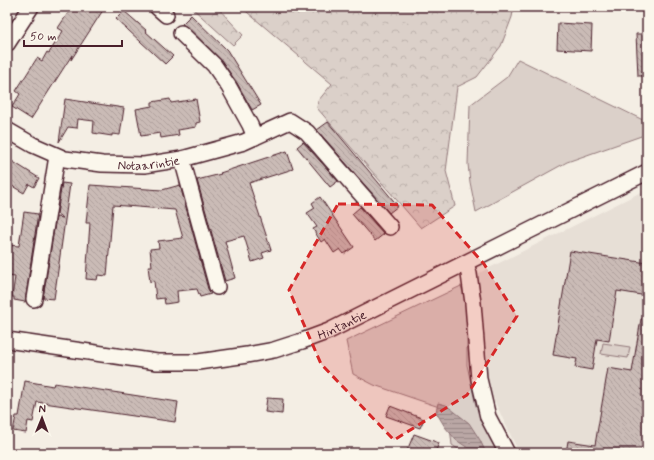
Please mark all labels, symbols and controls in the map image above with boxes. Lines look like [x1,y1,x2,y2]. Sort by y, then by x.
scale bar [24,22,122,48]
text: 50 m [30,29,57,45]
street label: Notaarintie [117,153,181,175]
street label: Hintantie [315,307,370,344]
north arrow [22,398,62,438]
text: N [38,402,46,416]

